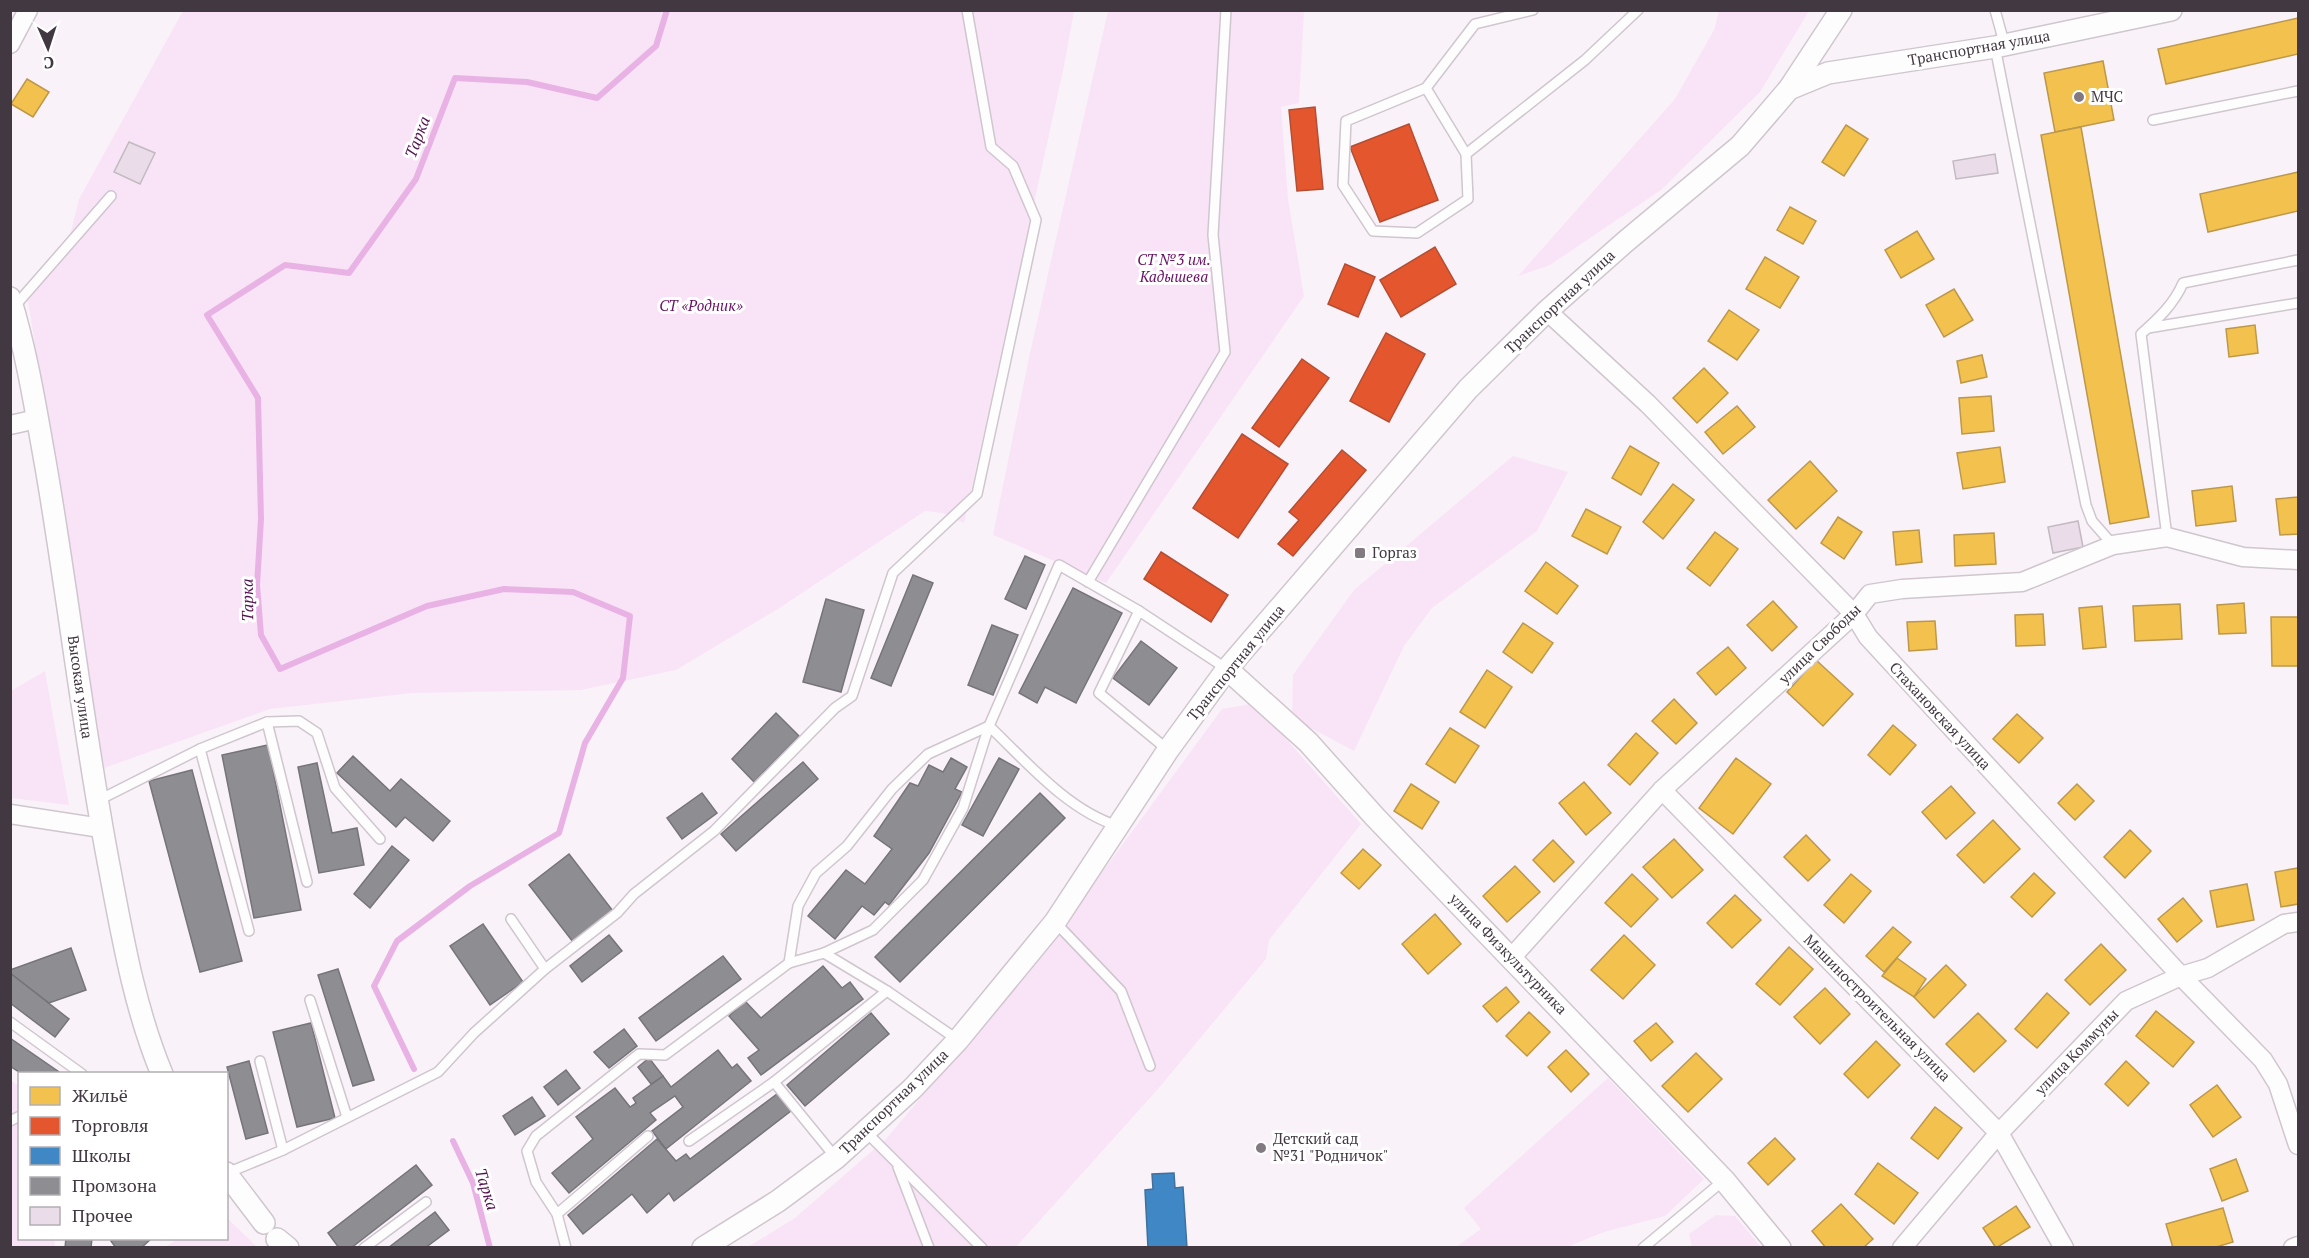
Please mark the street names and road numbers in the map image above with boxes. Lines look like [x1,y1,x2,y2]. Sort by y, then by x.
street label: Транспортная улица [1906,25,2052,69]
street label: Транспортная улица [1500,245,1619,358]
street label: улица Свободы [1773,599,1865,688]
street label: Транспортная улица [1182,600,1289,725]
street label: Высокая улица [64,634,98,740]
street label: Стахановская улица [1885,657,1996,774]
street label: улица Физкультурника [1445,888,1572,1019]
street label: Машиностроительная улица [1800,930,1956,1085]
street label: улица Коммуны [2029,1004,2123,1099]
street label: Транспортная улица [835,1044,952,1158]

